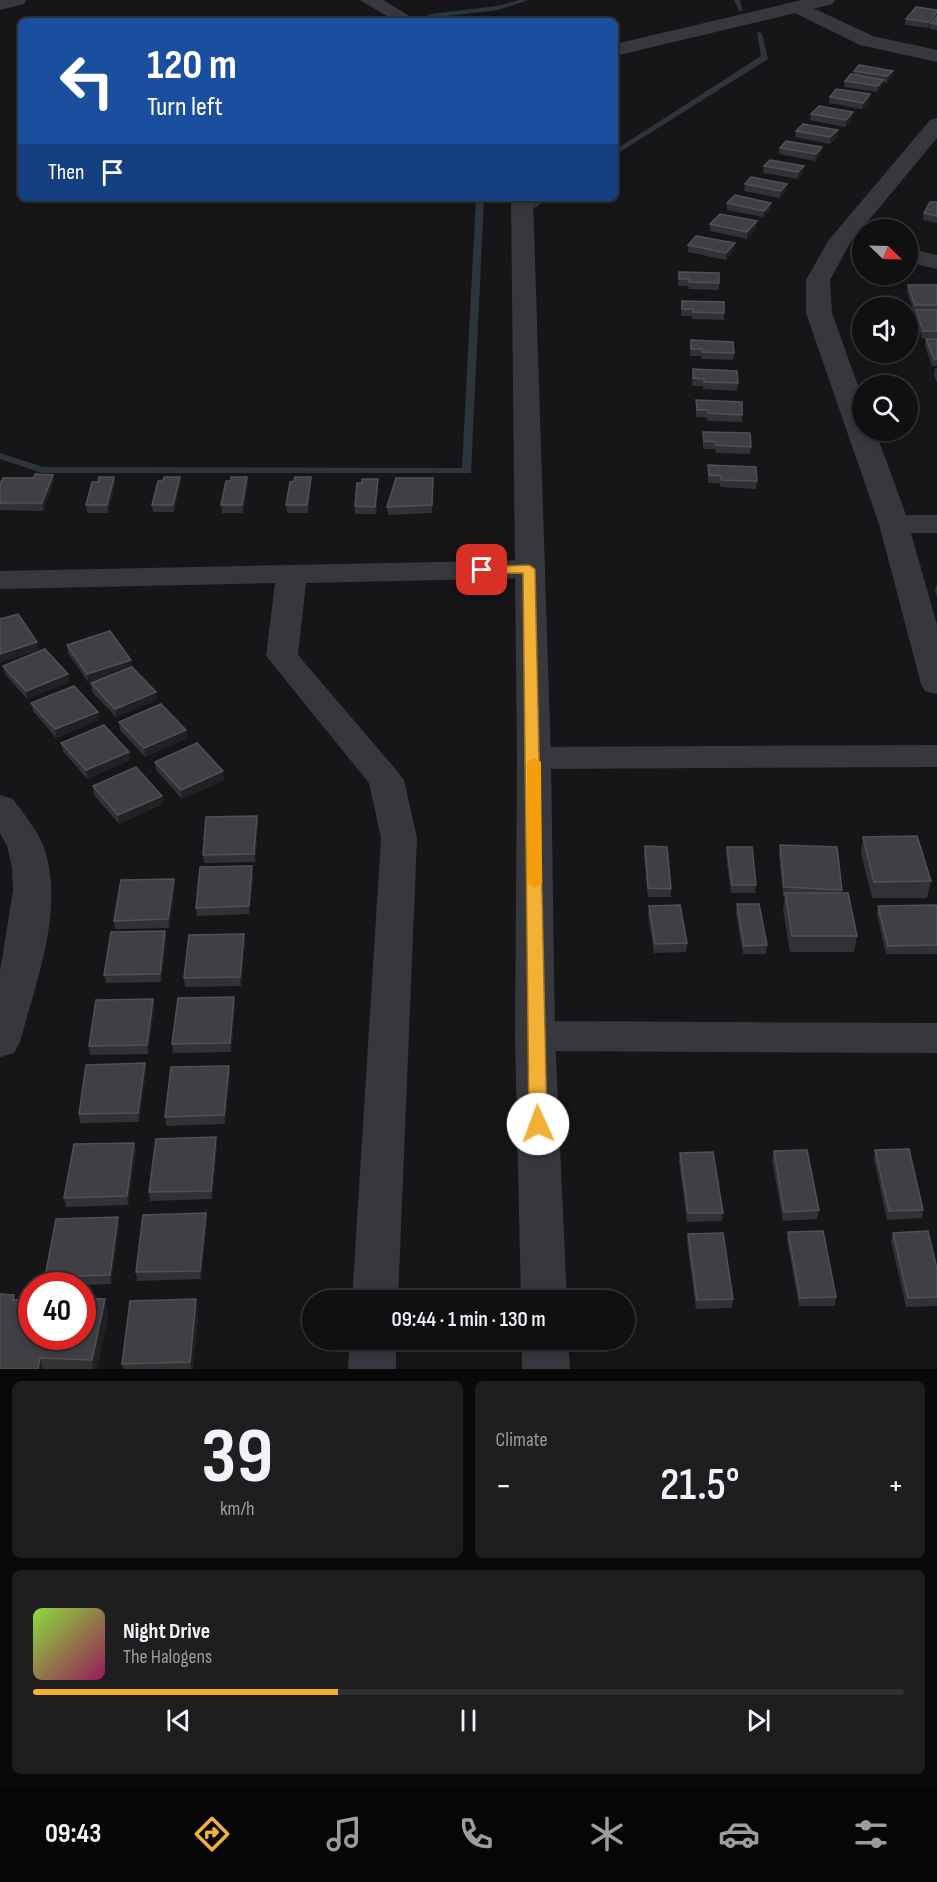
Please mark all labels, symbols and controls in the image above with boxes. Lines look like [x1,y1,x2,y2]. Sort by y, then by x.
text: 120 m [147,40,237,91]
icon: left [48,42,126,120]
text: Turn left [147,91,223,123]
icon: arrive [96,156,129,189]
text: Then [48,159,84,186]
north arrow [852,219,918,285]
map controls [852,219,918,441]
button: sound [852,297,918,363]
button: search [852,375,918,441]
pin [456,544,507,595]
icon: arrive [465,553,498,586]
position arrow [506,1092,570,1156]
speed limit sign: 40 [18,1272,96,1350]
text: 09:44 · 1 min · 130 m [391,1306,546,1333]
text: 39 [201,1411,273,1504]
text: Climate [496,1428,548,1452]
text: 21.5° [660,1458,740,1513]
text: − [496,1466,512,1506]
text: + [888,1466,904,1506]
text: km/h [220,1497,255,1521]
text: Night Drive [123,1618,210,1645]
text: The Halogens [123,1645,212,1669]
icon: previous [162,1704,195,1737]
icon: pause [452,1704,485,1737]
icon: next [742,1704,775,1737]
icon: directions [191,1813,233,1855]
icon: music [323,1813,365,1855]
icon: phone [455,1813,497,1855]
icon: climate [586,1813,628,1855]
icon: car [718,1813,760,1855]
icon: filters [850,1813,892,1855]
text: 09:43 [45,1818,101,1850]

